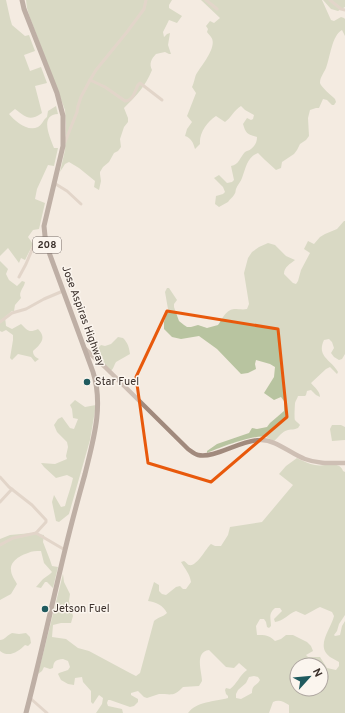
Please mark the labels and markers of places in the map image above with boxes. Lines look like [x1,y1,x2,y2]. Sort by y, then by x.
place label: Star Fuel [95,375,139,389]
marker: Star Fuel [82,377,92,387]
place label: Jetson Fuel [53,602,110,616]
marker: Jetson Fuel [40,604,50,614]

